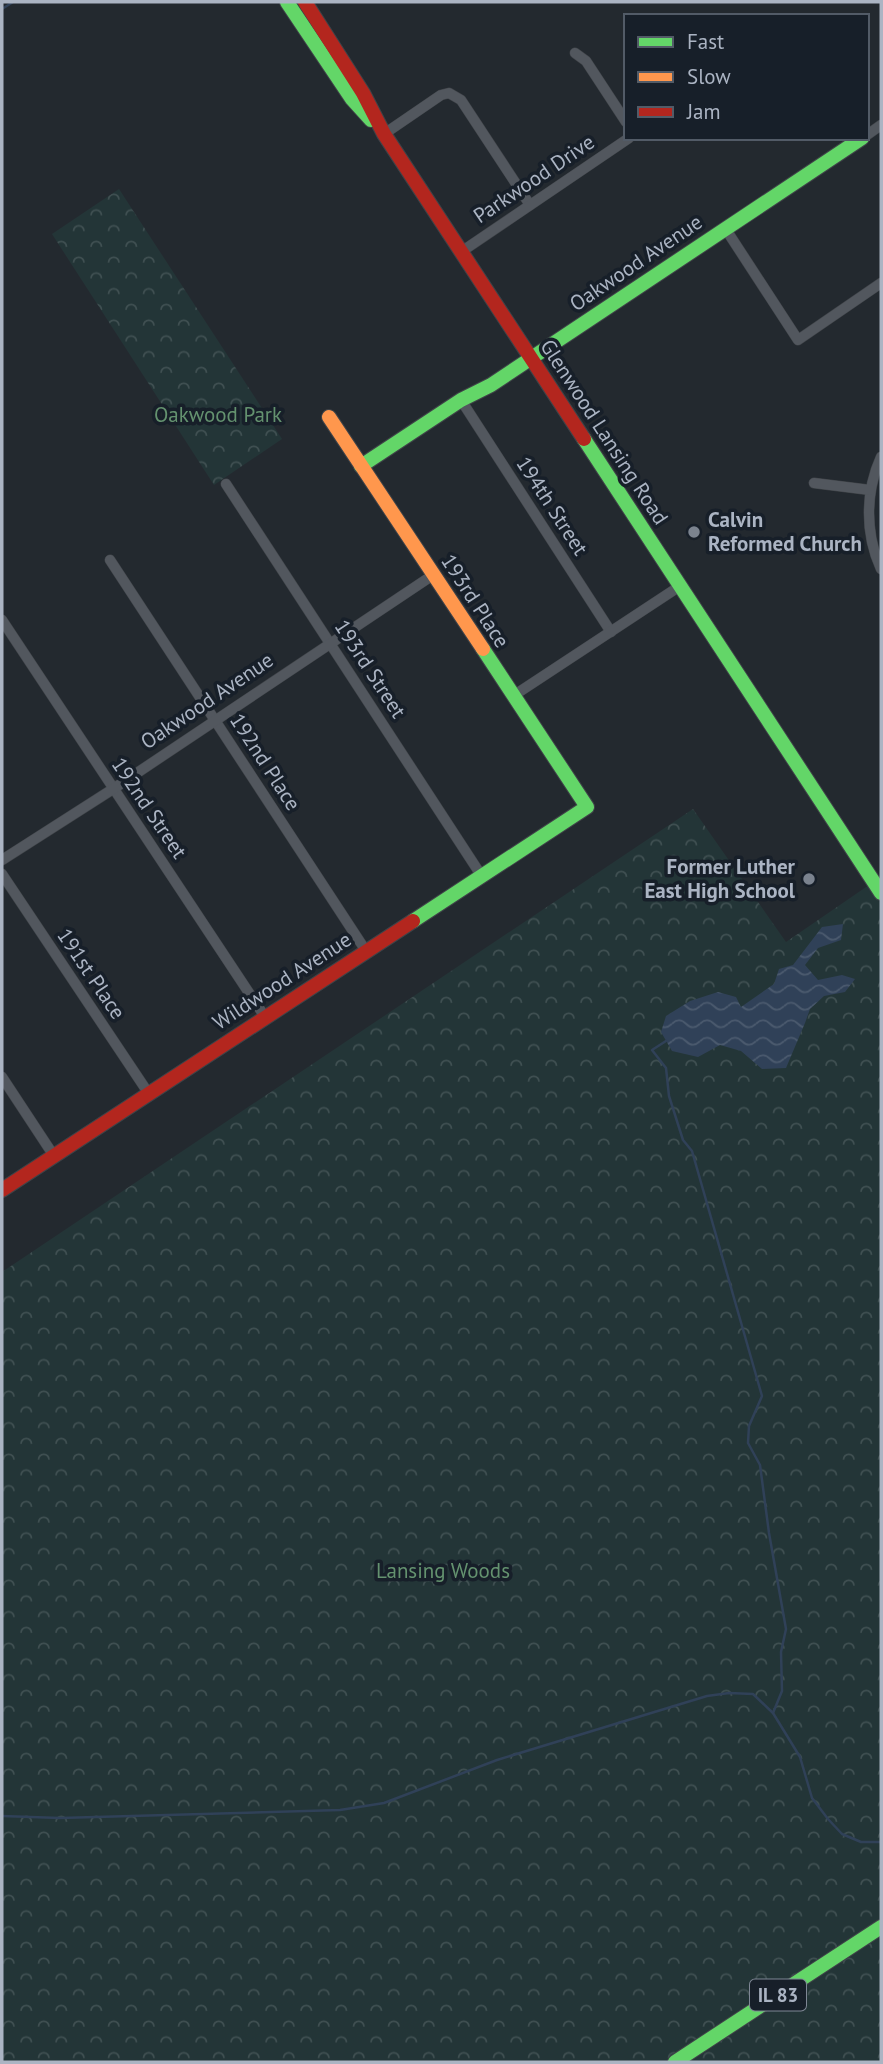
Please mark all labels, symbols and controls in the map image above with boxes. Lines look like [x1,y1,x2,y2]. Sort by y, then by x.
legend [624,14,869,140]
text: Fast [687,28,724,55]
text: Slow [687,63,731,90]
text: Jam [686,98,721,125]
street label: Parkwood Drive [468,128,599,229]
street label: Oakwood Avenue [564,208,707,317]
street label: Glenwood Lansing Road [534,334,674,529]
park label: Oakwood Park [154,401,282,428]
street label: 194th Street [511,451,594,560]
place label: Calvin Reformed Church [708,506,862,557]
marker: Calvin Reformed Church [686,524,702,540]
street label: 193rd Place [435,549,516,653]
street label: 193rd Street [329,614,412,723]
street label: Oakwood Avenue [135,646,278,755]
street label: 192nd Place [224,708,307,815]
street label: 192nd Street [106,752,193,864]
place label: Former Luther East High School [644,853,796,904]
marker: Former Luther East High School [801,871,817,887]
street label: 191st Place [51,923,132,1024]
street label: Wildwood Avenue [207,926,356,1035]
park label: Lansing Woods [376,1557,510,1584]
road number: IL 83 [750,1980,806,2010]

